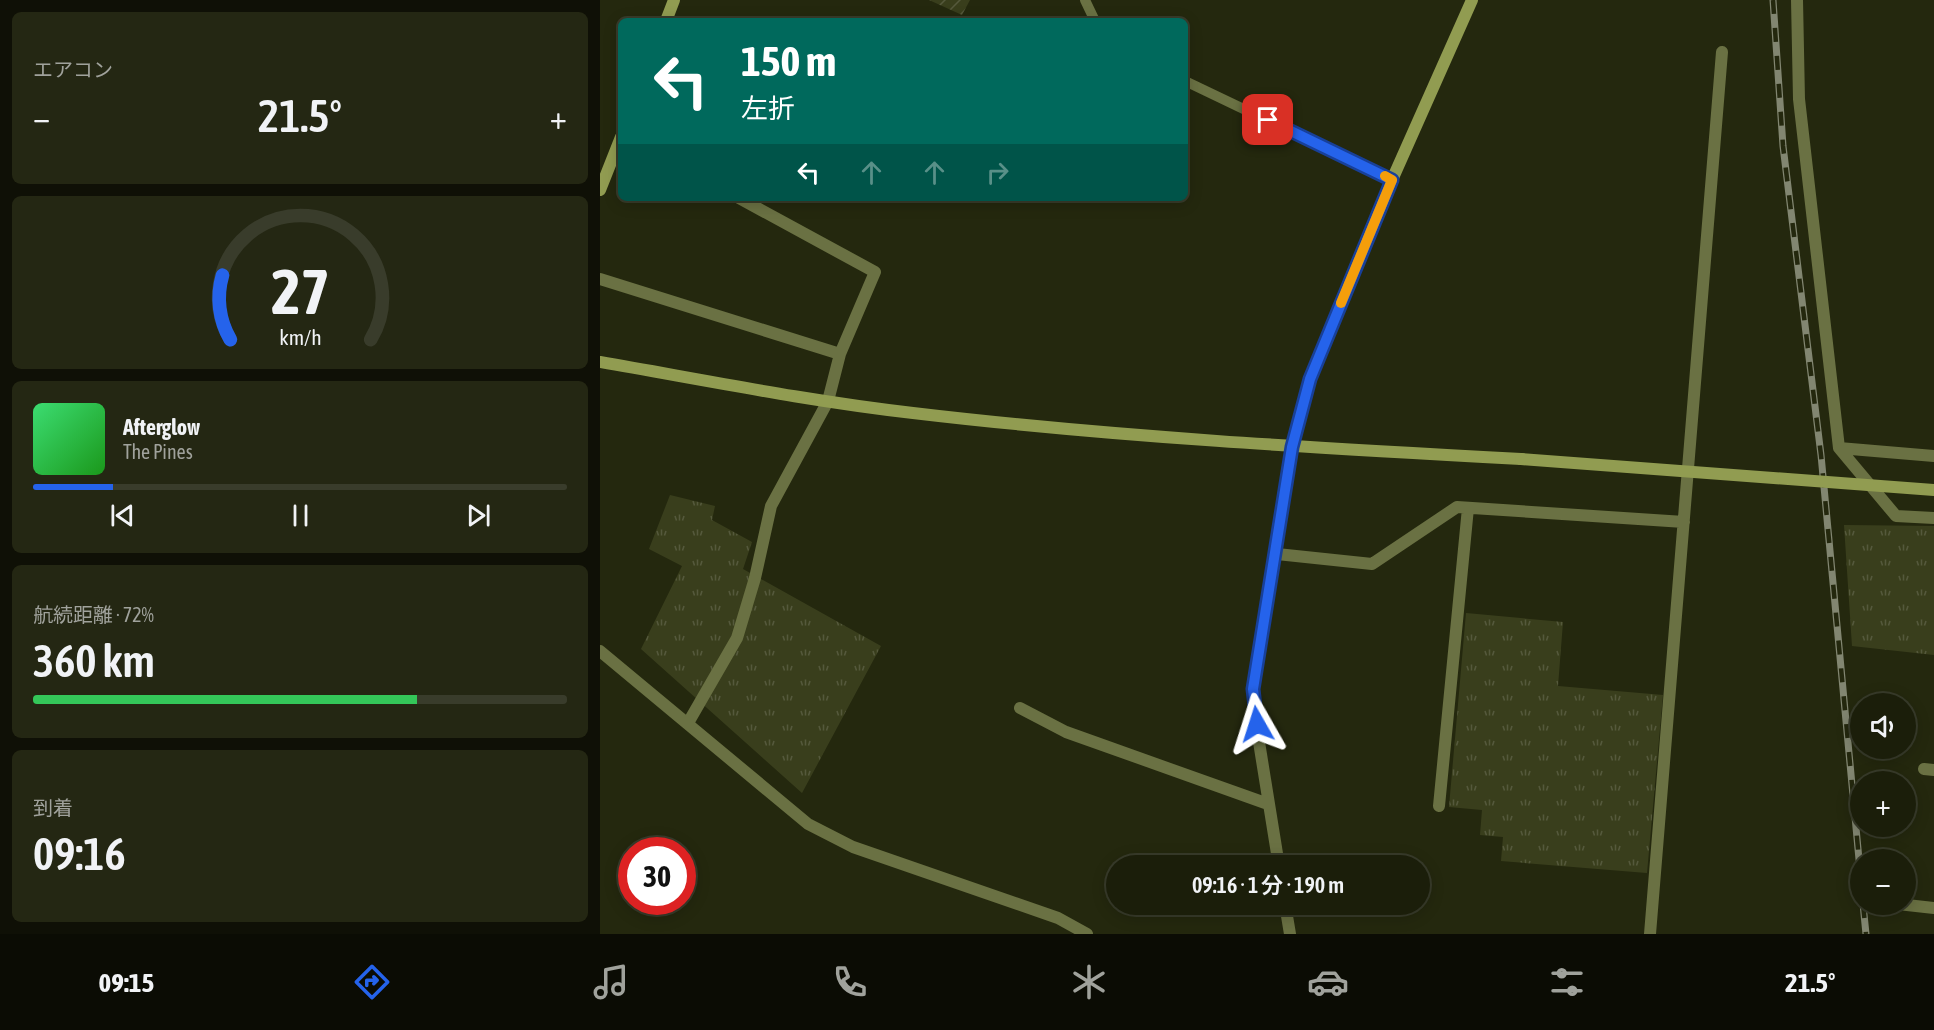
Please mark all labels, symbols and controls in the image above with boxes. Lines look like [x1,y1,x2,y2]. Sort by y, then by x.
text: 150 m [741,37,836,85]
icon: left [642,42,720,120]
text: エアコン [33,58,113,81]
text: 21.5° [258,90,342,142]
text: 左折 [741,93,795,124]
pin [1242,94,1293,145]
text: − [33,98,50,136]
text: + [550,98,567,136]
icon: arrive [1251,103,1284,136]
icon: left [792,156,825,189]
icon: ahead [855,156,888,189]
icon: ahead [918,156,951,189]
icon: right [981,156,1014,189]
text: 27 [271,256,329,327]
text: km/h [279,325,321,350]
text: Afterglow [123,414,200,440]
text: The Pines [123,440,193,463]
icon: previous [106,499,139,532]
icon: pause [284,499,317,532]
icon: next [462,499,495,532]
text: 航続距離 · 72% [33,603,154,626]
text: 360 km [33,635,155,687]
position arrow [1225,692,1289,756]
map controls [1850,693,1916,915]
button: sound [1850,693,1916,759]
button: + [1850,771,1916,837]
text: 到着 [33,796,73,819]
text: 09:16 [33,828,126,880]
speed limit sign: 30 [618,837,696,915]
button: − [1850,849,1916,915]
text: 09:16 · 1 分 · 190 m [1192,872,1344,898]
icon: directions [351,961,393,1003]
icon: music [590,961,632,1003]
icon: phone [829,961,871,1003]
icon: climate [1068,961,1110,1003]
icon: car [1307,961,1349,1003]
icon: filters [1546,961,1588,1003]
text: 09:15 [99,967,154,998]
text: 21.5° [1785,967,1835,998]

